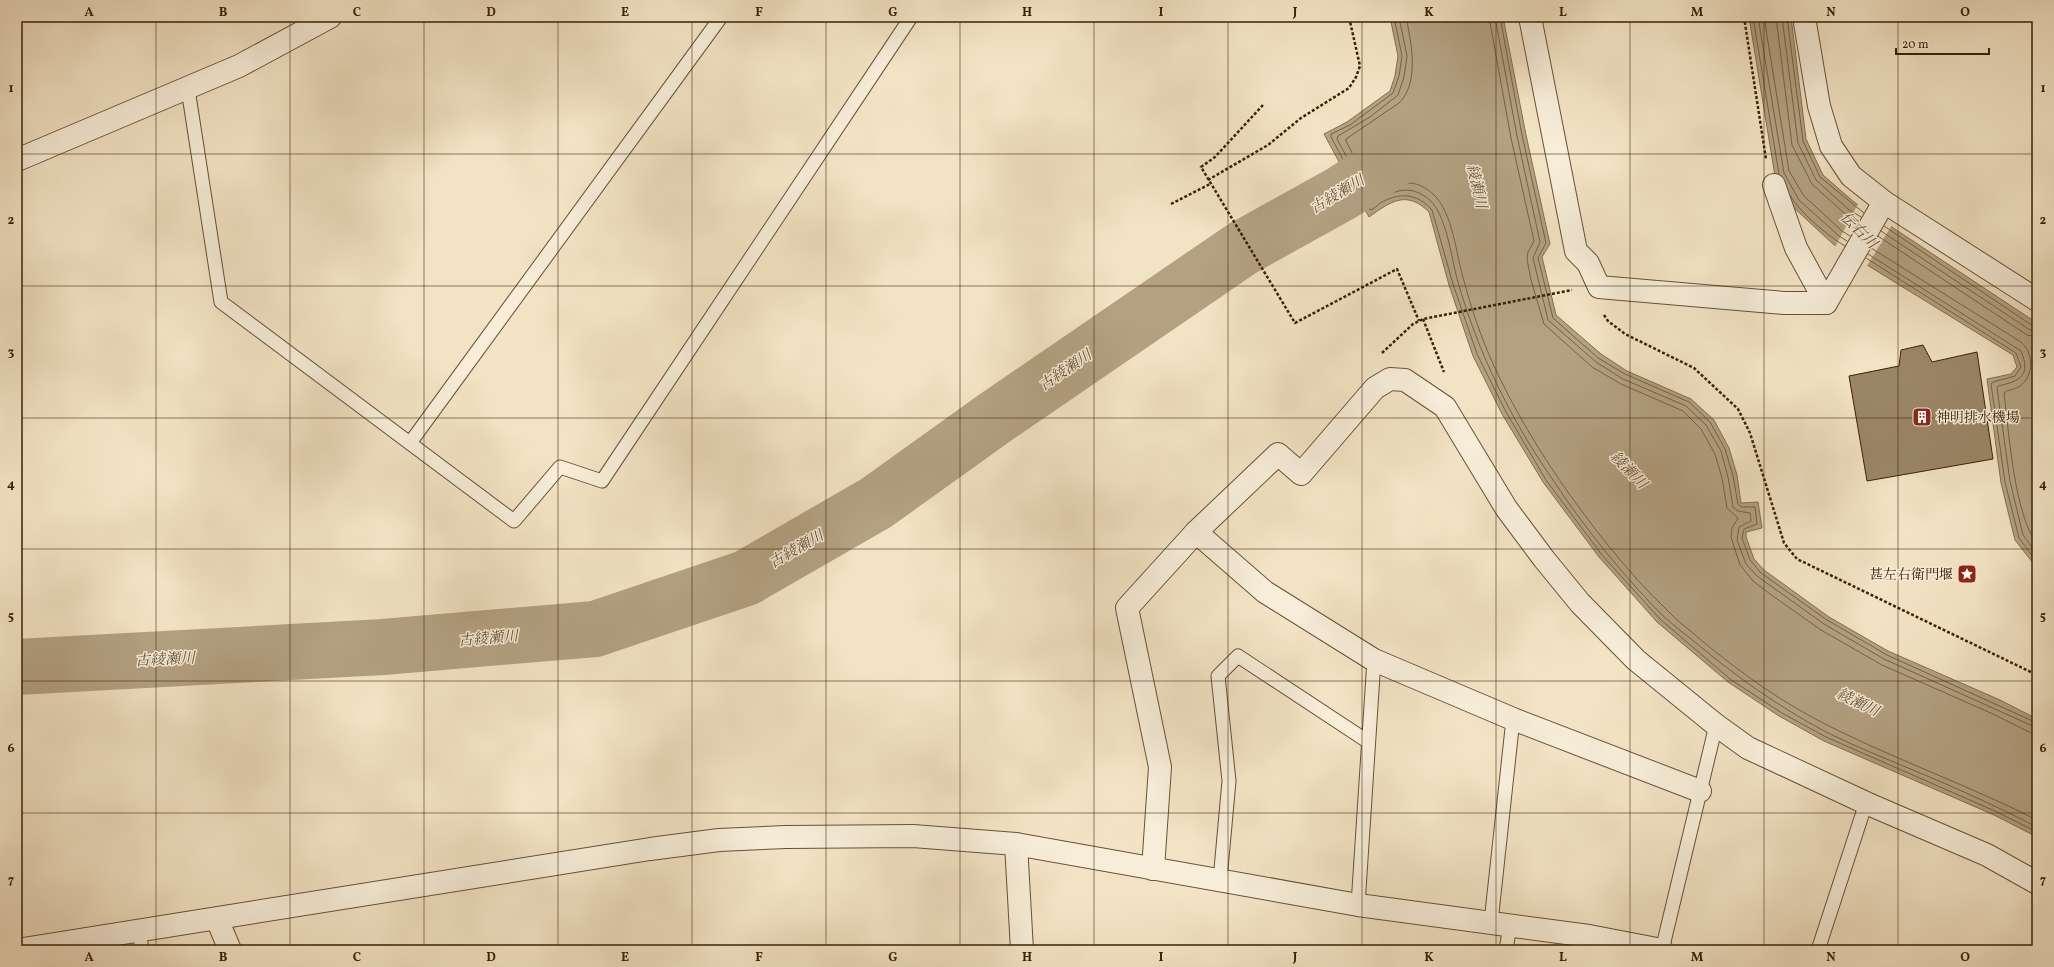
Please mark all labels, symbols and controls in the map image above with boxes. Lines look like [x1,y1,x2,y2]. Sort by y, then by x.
text: A [84,4,94,22]
text: B [219,4,228,22]
text: C [353,4,361,22]
text: D [486,4,496,22]
text: E [621,4,629,22]
text: F [755,4,763,22]
text: G [888,4,898,22]
text: H [1022,4,1032,22]
text: I [1159,4,1164,22]
text: J [1292,4,1298,22]
text: K [1424,4,1434,22]
text: L [1559,4,1567,22]
text: M [1691,4,1704,22]
text: N [1826,4,1836,22]
text: O [1960,4,1970,22]
scale bar [1896,30,1989,56]
text: 20 m [1902,37,1929,53]
text: 1 [8,80,14,98]
text: 1 [2040,80,2046,98]
water label: 綾瀬川 [1460,162,1491,213]
water label: 古綾瀬川 [1307,170,1371,220]
water label: 伝右川 [1835,208,1883,256]
text: 2 [8,212,15,230]
text: 2 [2040,212,2047,230]
text: 3 [8,344,15,362]
text: 3 [2040,344,2047,362]
water label: 古綾瀬川 [1035,345,1098,397]
building icon: 神明排水機場 [1911,406,1933,428]
place label: 神明排水機場 [1936,409,2020,428]
water label: 綾瀬川 [1605,448,1652,496]
text: 4 [7,476,15,494]
text: 4 [2039,476,2047,494]
water label: 古綾瀬川 [766,525,830,574]
place icon: 甚左右衛門堰 [1956,563,1978,585]
place label: 甚左右衛門堰 [1869,566,1953,585]
text: 5 [8,608,14,626]
text: 5 [2040,608,2046,626]
water label: 古綾瀬川 [457,626,521,653]
water label: 古綾瀬川 [135,648,198,673]
water label: 綾瀬川 [1833,684,1884,724]
text: 6 [7,740,15,758]
text: 6 [2039,740,2047,758]
text: 7 [8,872,14,890]
text: 7 [2040,872,2046,890]
text: A [84,949,94,967]
text: B [219,949,228,967]
text: C [353,949,361,967]
text: D [486,949,496,967]
text: E [621,949,629,967]
text: F [755,949,763,967]
text: G [888,949,898,967]
text: H [1022,949,1032,967]
text: I [1159,949,1164,967]
text: J [1292,949,1298,967]
text: K [1424,949,1434,967]
text: L [1559,949,1567,967]
text: M [1691,949,1704,967]
text: N [1826,949,1836,967]
text: O [1960,949,1970,967]

